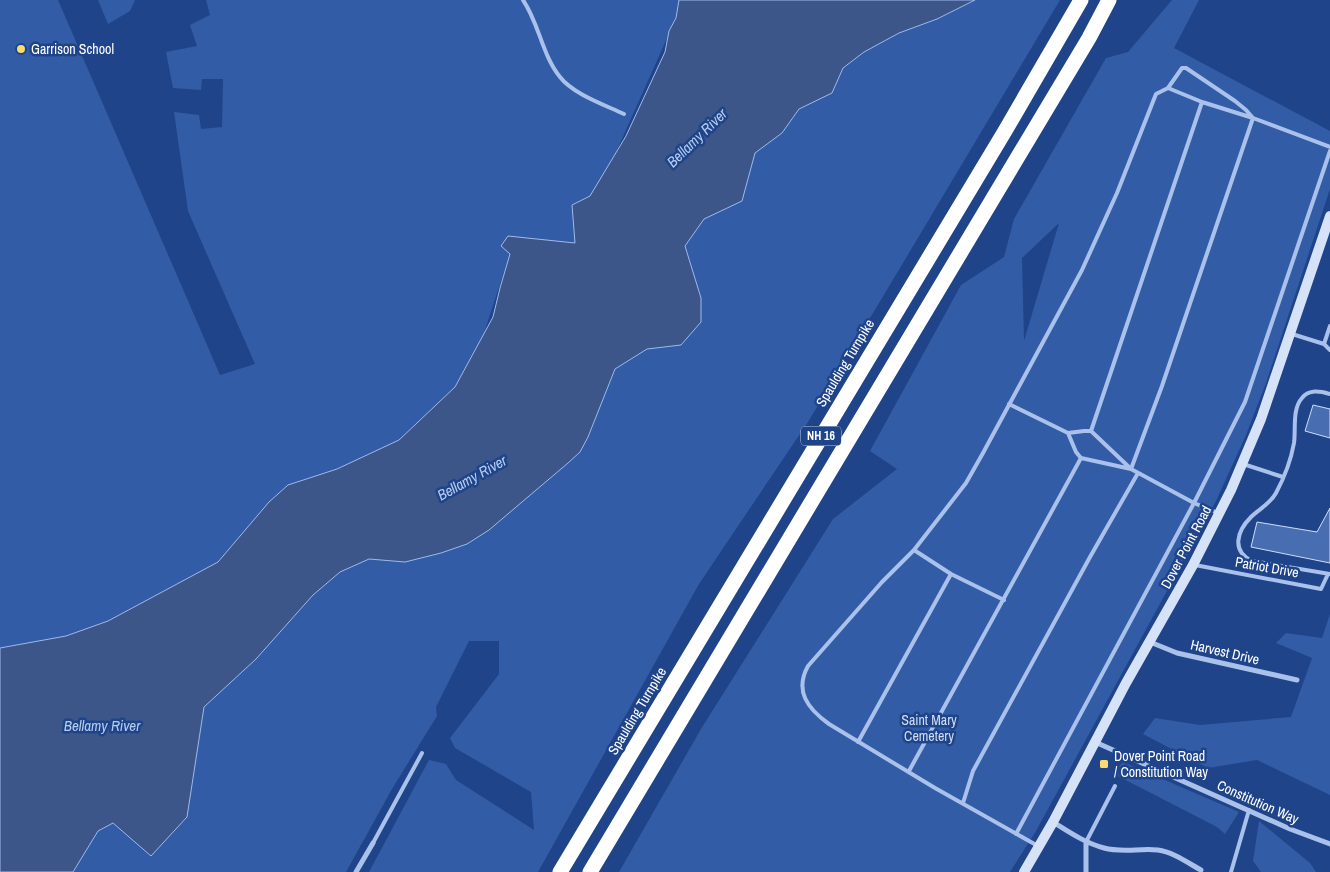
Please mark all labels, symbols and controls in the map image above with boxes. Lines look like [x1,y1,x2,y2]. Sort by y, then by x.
place label: Garrison School [31,40,114,58]
marker: Garrison School [15,43,27,55]
water label: Bellamy River [662,103,732,172]
street label: Spaulding Turnpike [812,316,878,410]
road number: NH 16 [801,426,841,446]
water label: Bellamy River [433,449,511,505]
street label: Dover Point Road [1157,502,1215,592]
street label: Patriot Drive [1234,553,1300,581]
street label: Harvest Drive [1189,635,1261,669]
street label: Spaulding Turnpike [604,664,670,758]
park label: Saint Mary Cemetery [901,711,957,745]
water label: Bellamy River [64,715,141,736]
place label: Dover Point Road / Constitution Way [1114,747,1208,781]
marker: Dover Point Road / Constitution Way [1098,758,1110,770]
street label: Constitution Way [1214,776,1302,828]

